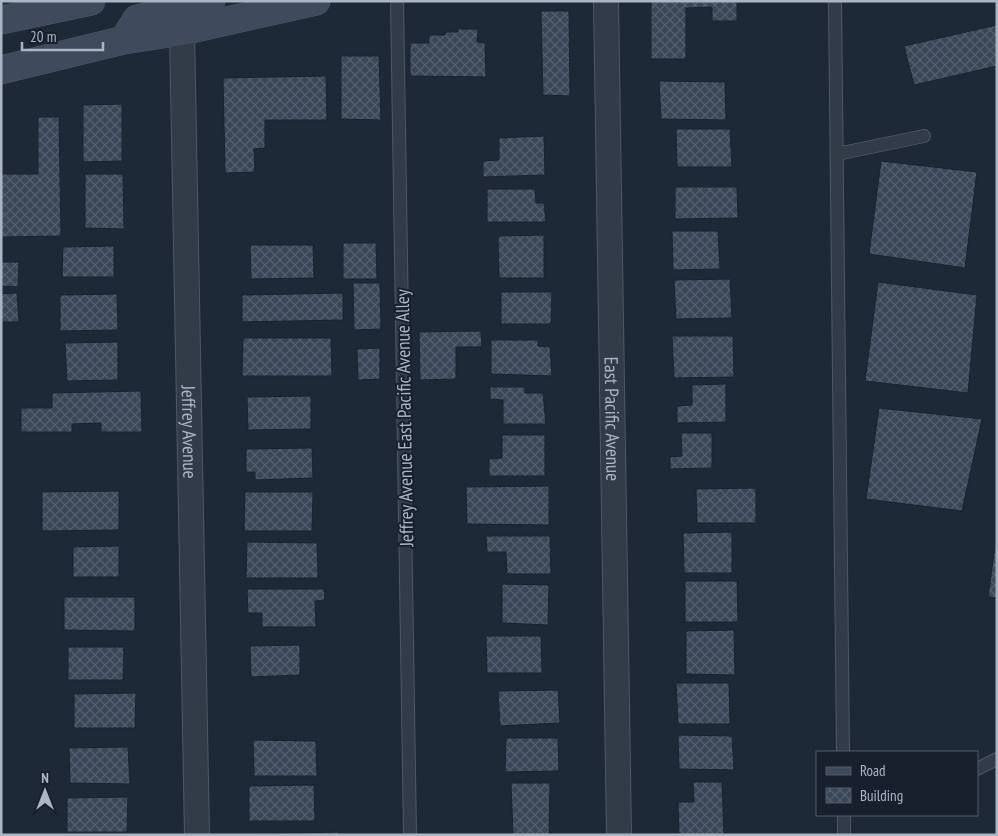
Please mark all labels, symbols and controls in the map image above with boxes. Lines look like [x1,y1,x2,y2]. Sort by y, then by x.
scale bar [22,20,104,52]
text: 20 m [30,27,56,46]
street label: Jeffrey Avenue East Pacific Avenue Alley [390,288,418,548]
street label: East Pacific Avenue [600,357,625,481]
street label: Jeffrey Avenue [177,384,202,479]
legend [816,751,978,816]
text: Road [860,761,886,780]
north arrow [20,766,70,816]
text: N [41,769,49,787]
text: Building [860,786,903,805]

